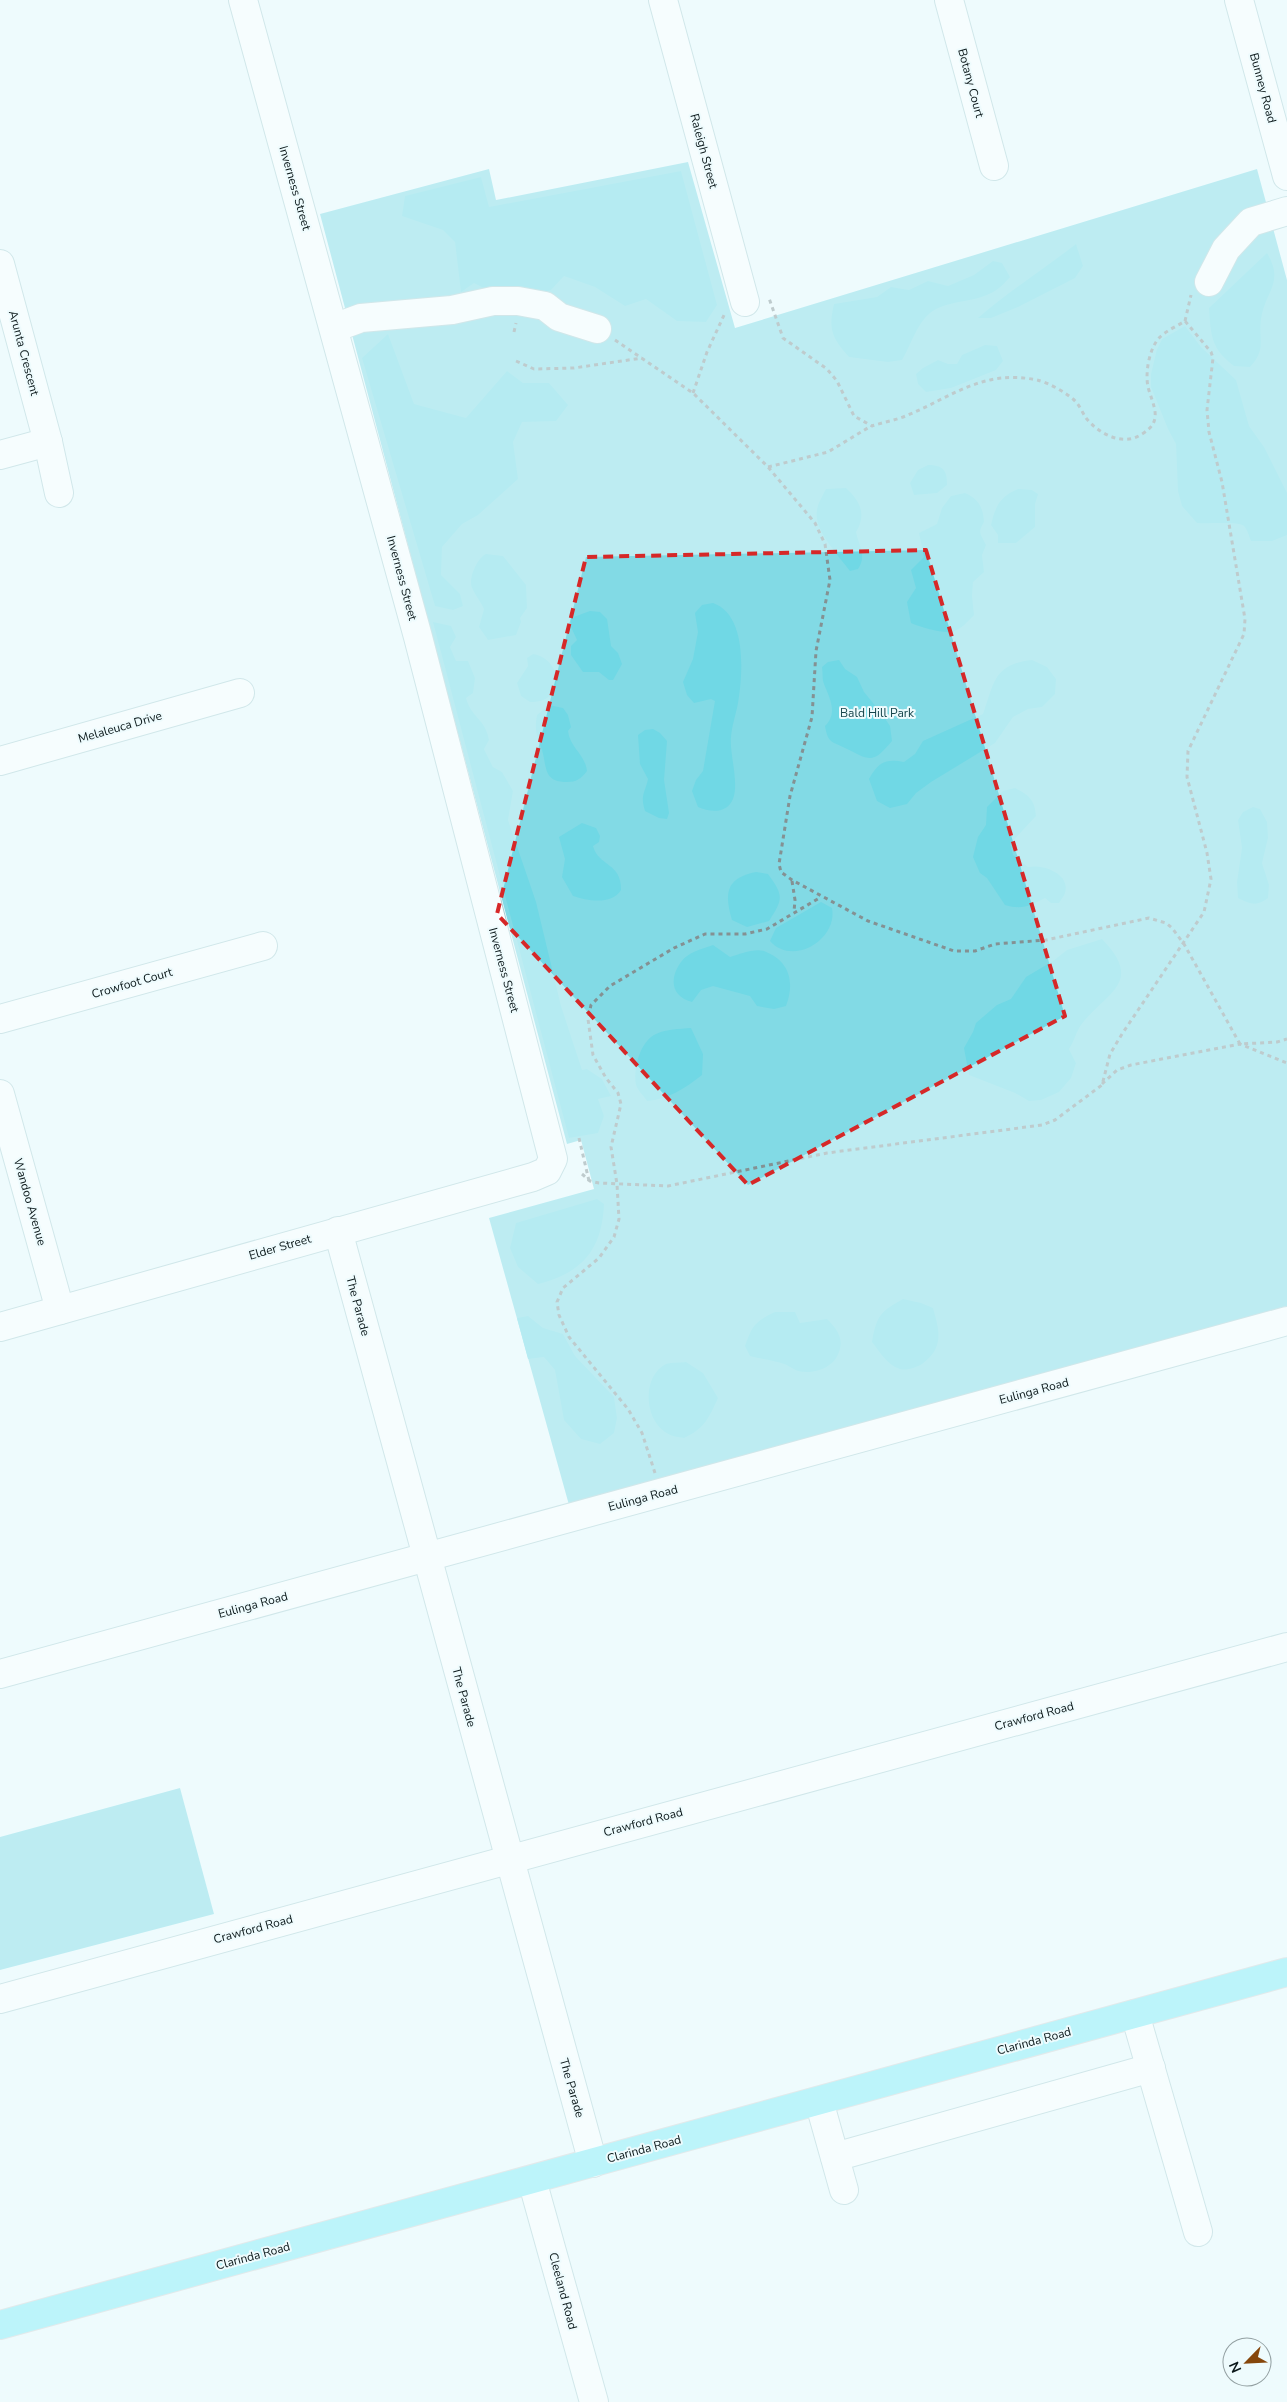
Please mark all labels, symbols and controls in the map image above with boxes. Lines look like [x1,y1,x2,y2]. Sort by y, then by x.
street label: Botany Court [954,47,988,120]
street label: Bunney Road [1246,51,1280,125]
street label: Raleigh Street [686,112,722,191]
street label: Inverness Street [275,144,315,233]
street label: Arunta Crescent [5,309,43,398]
street label: Inverness Street [383,534,421,623]
park label: Bald Hill Park [840,705,915,721]
street label: Melaleuca Drive [76,707,164,747]
street label: Inverness Street [485,926,523,1015]
street label: Crowfoot Court [90,964,175,1002]
street label: Wandoo Avenue [10,1157,50,1247]
street label: Elder Street [247,1230,314,1264]
street label: The Parade [342,1274,374,1338]
street label: Eulinga Road [998,1374,1070,1408]
street label: Eulinga Road [607,1481,679,1515]
street label: Eulinga Road [217,1588,289,1622]
street label: The Parade [448,1665,480,1729]
street label: Crawford Road [993,1698,1075,1734]
street label: Crawford Road [602,1804,684,1840]
street label: Crawford Road [212,1911,294,1947]
street label: Clarinda Road [995,2023,1073,2059]
street label: The Parade [556,2056,588,2120]
street label: Clarinda Road [605,2131,683,2167]
street label: Clarinda Road [214,2238,292,2274]
street label: Cleeland Road [545,2251,581,2331]
north arrow [1222,2337,1272,2387]
text: N [1225,2358,1246,2376]

